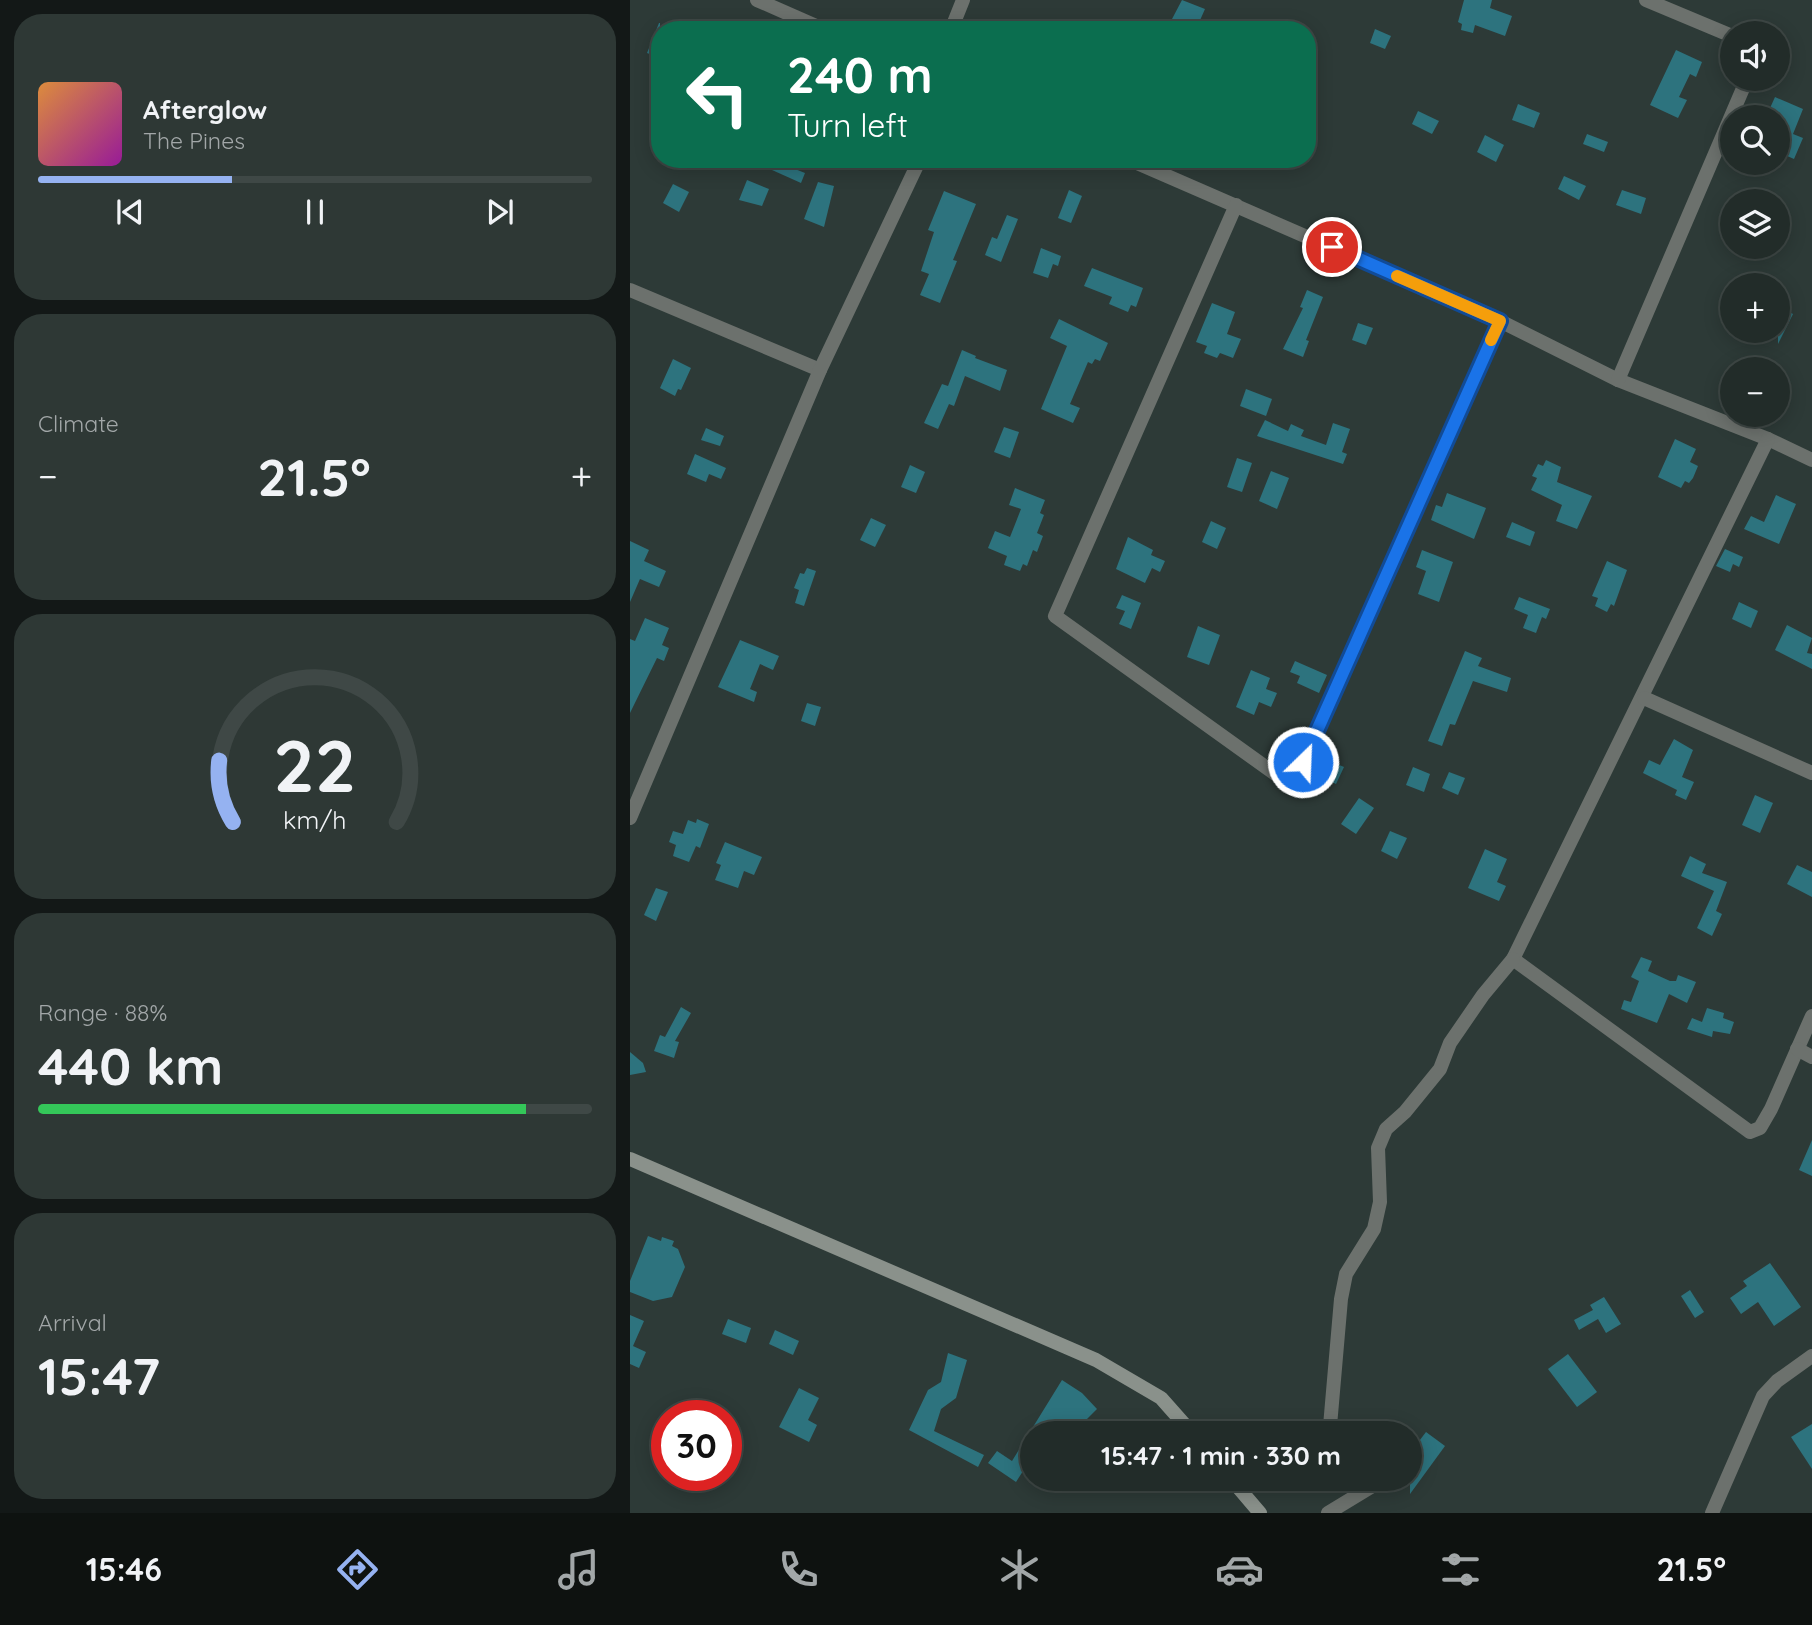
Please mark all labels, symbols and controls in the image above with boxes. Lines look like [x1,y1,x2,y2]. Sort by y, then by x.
map controls [1720,21,1790,427]
button: sound [1720,21,1790,91]
text: 240 m [787,44,933,105]
icon: left [672,49,763,140]
text: Afterglow [143,93,267,126]
text: Turn left [787,105,908,145]
button: search [1720,105,1790,175]
text: The Pines [143,126,245,155]
button: layers [1720,189,1790,259]
icon: previous [111,193,149,231]
icon: pause [296,193,334,231]
icon: next [481,193,519,231]
pin [1302,217,1362,277]
icon: arrive [1313,228,1351,266]
button: + [1720,273,1790,343]
button: − [1720,357,1790,427]
text: Climate [38,409,119,438]
text: 21.5° [258,444,371,509]
text: − [38,452,58,500]
text: + [571,452,592,500]
text: 22 [274,720,356,811]
position arrow [1266,725,1340,799]
text: km/h [283,804,347,835]
text: Range · 88% [38,998,167,1027]
text: 440 km [38,1033,223,1098]
text: Arrival [38,1308,107,1337]
text: 15:47 [38,1343,160,1408]
speed limit sign: 30 [651,1400,742,1491]
text: 15:47 · 1 min · 330 m [1101,1439,1341,1472]
icon: directions [333,1545,382,1594]
icon: music [554,1545,603,1594]
icon: phone [774,1545,823,1594]
icon: climate [995,1545,1044,1594]
icon: car [1215,1545,1264,1594]
icon: filters [1436,1545,1485,1594]
text: 15:46 [86,1549,162,1589]
text: 21.5° [1657,1549,1726,1589]

